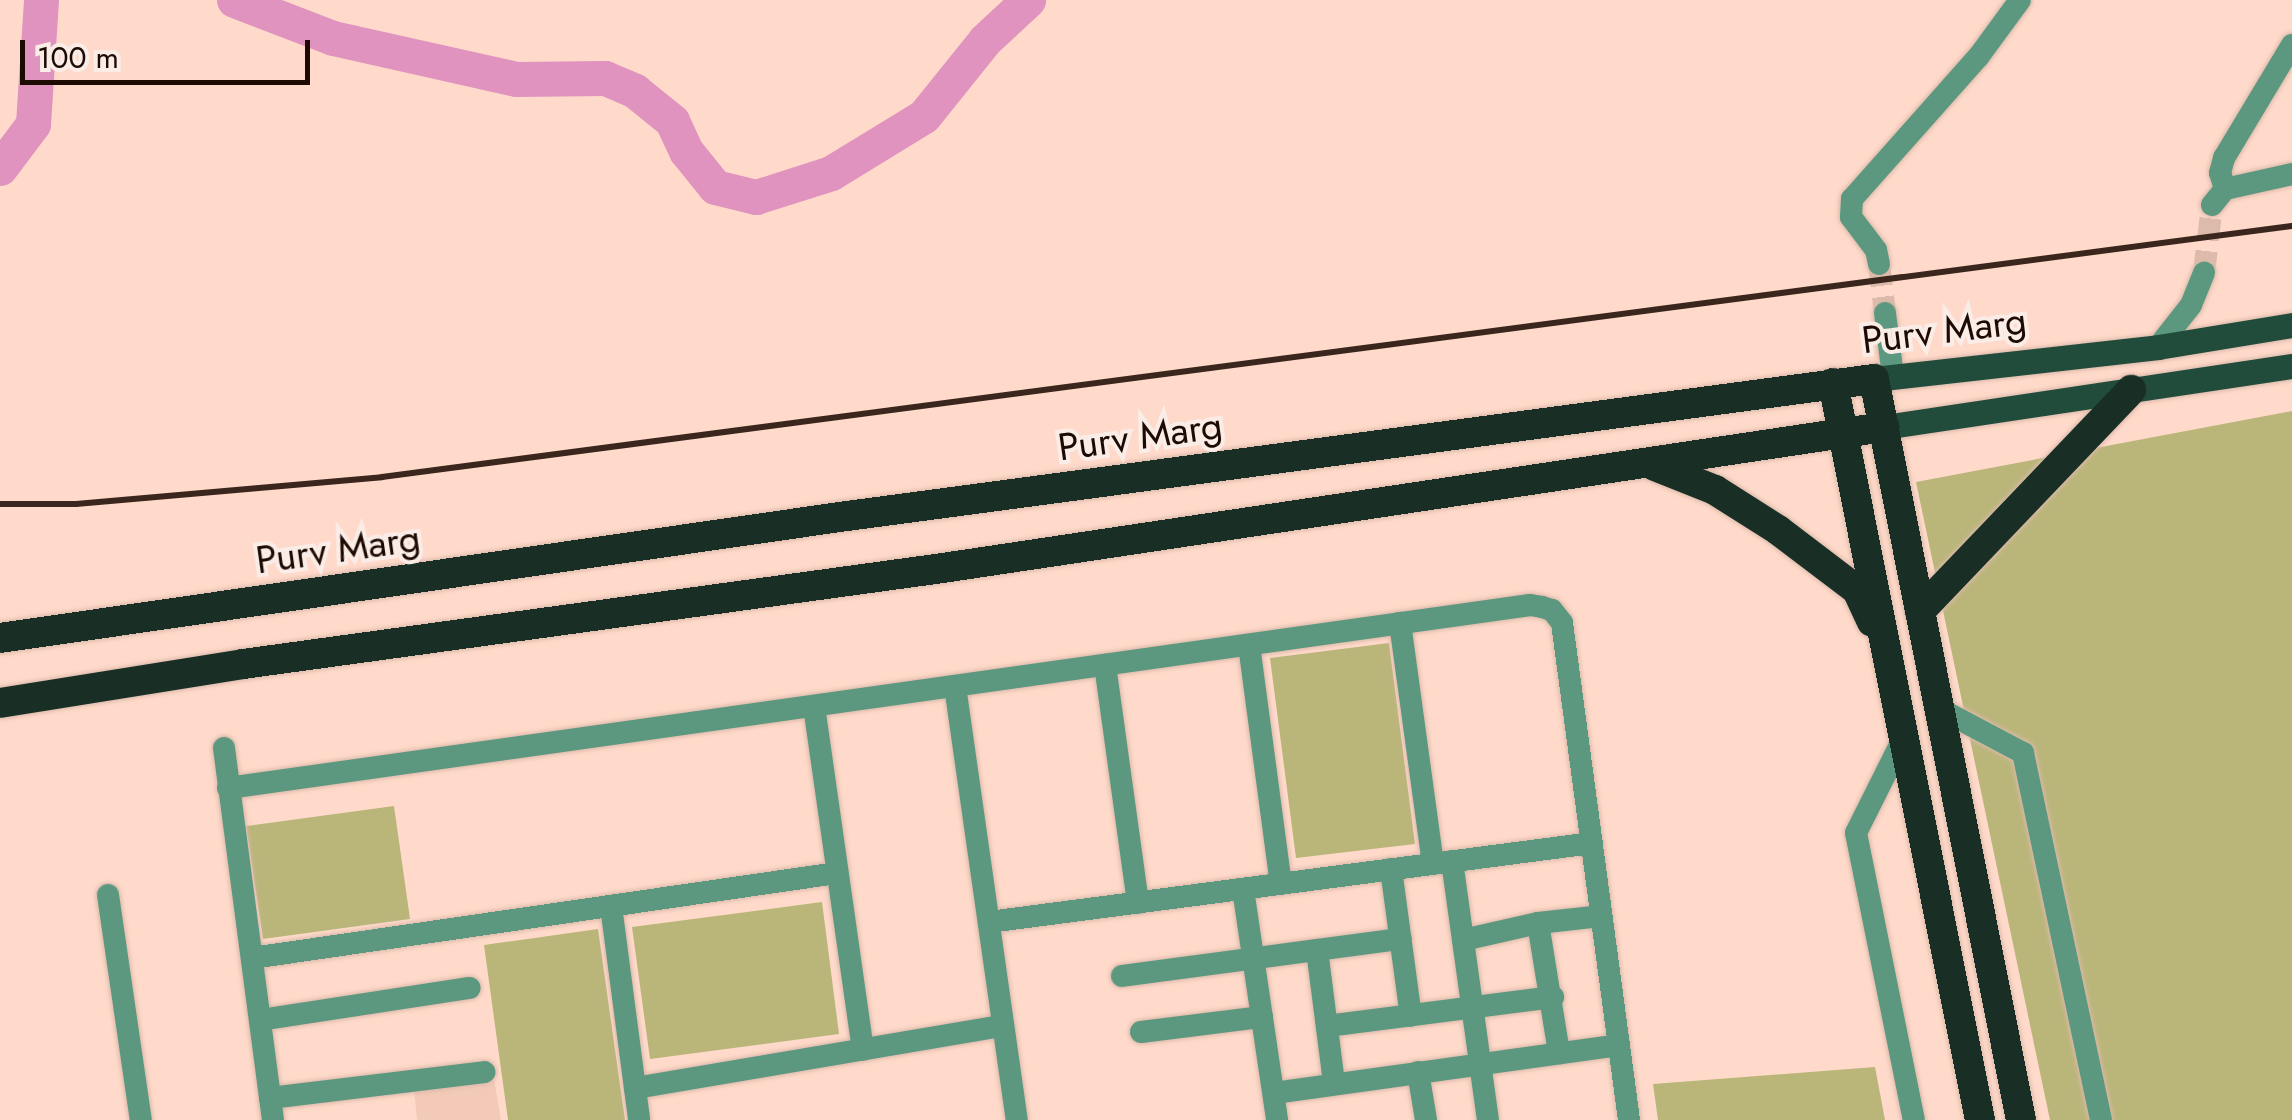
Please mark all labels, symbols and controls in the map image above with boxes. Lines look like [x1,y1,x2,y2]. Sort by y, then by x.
scale bar [25,20,315,82]
text: 100 m [37,36,119,79]
street label: Purv Marg [1859,297,2029,363]
street label: Purv Marg [1055,402,1225,470]
street label: Purv Marg [253,515,423,583]

